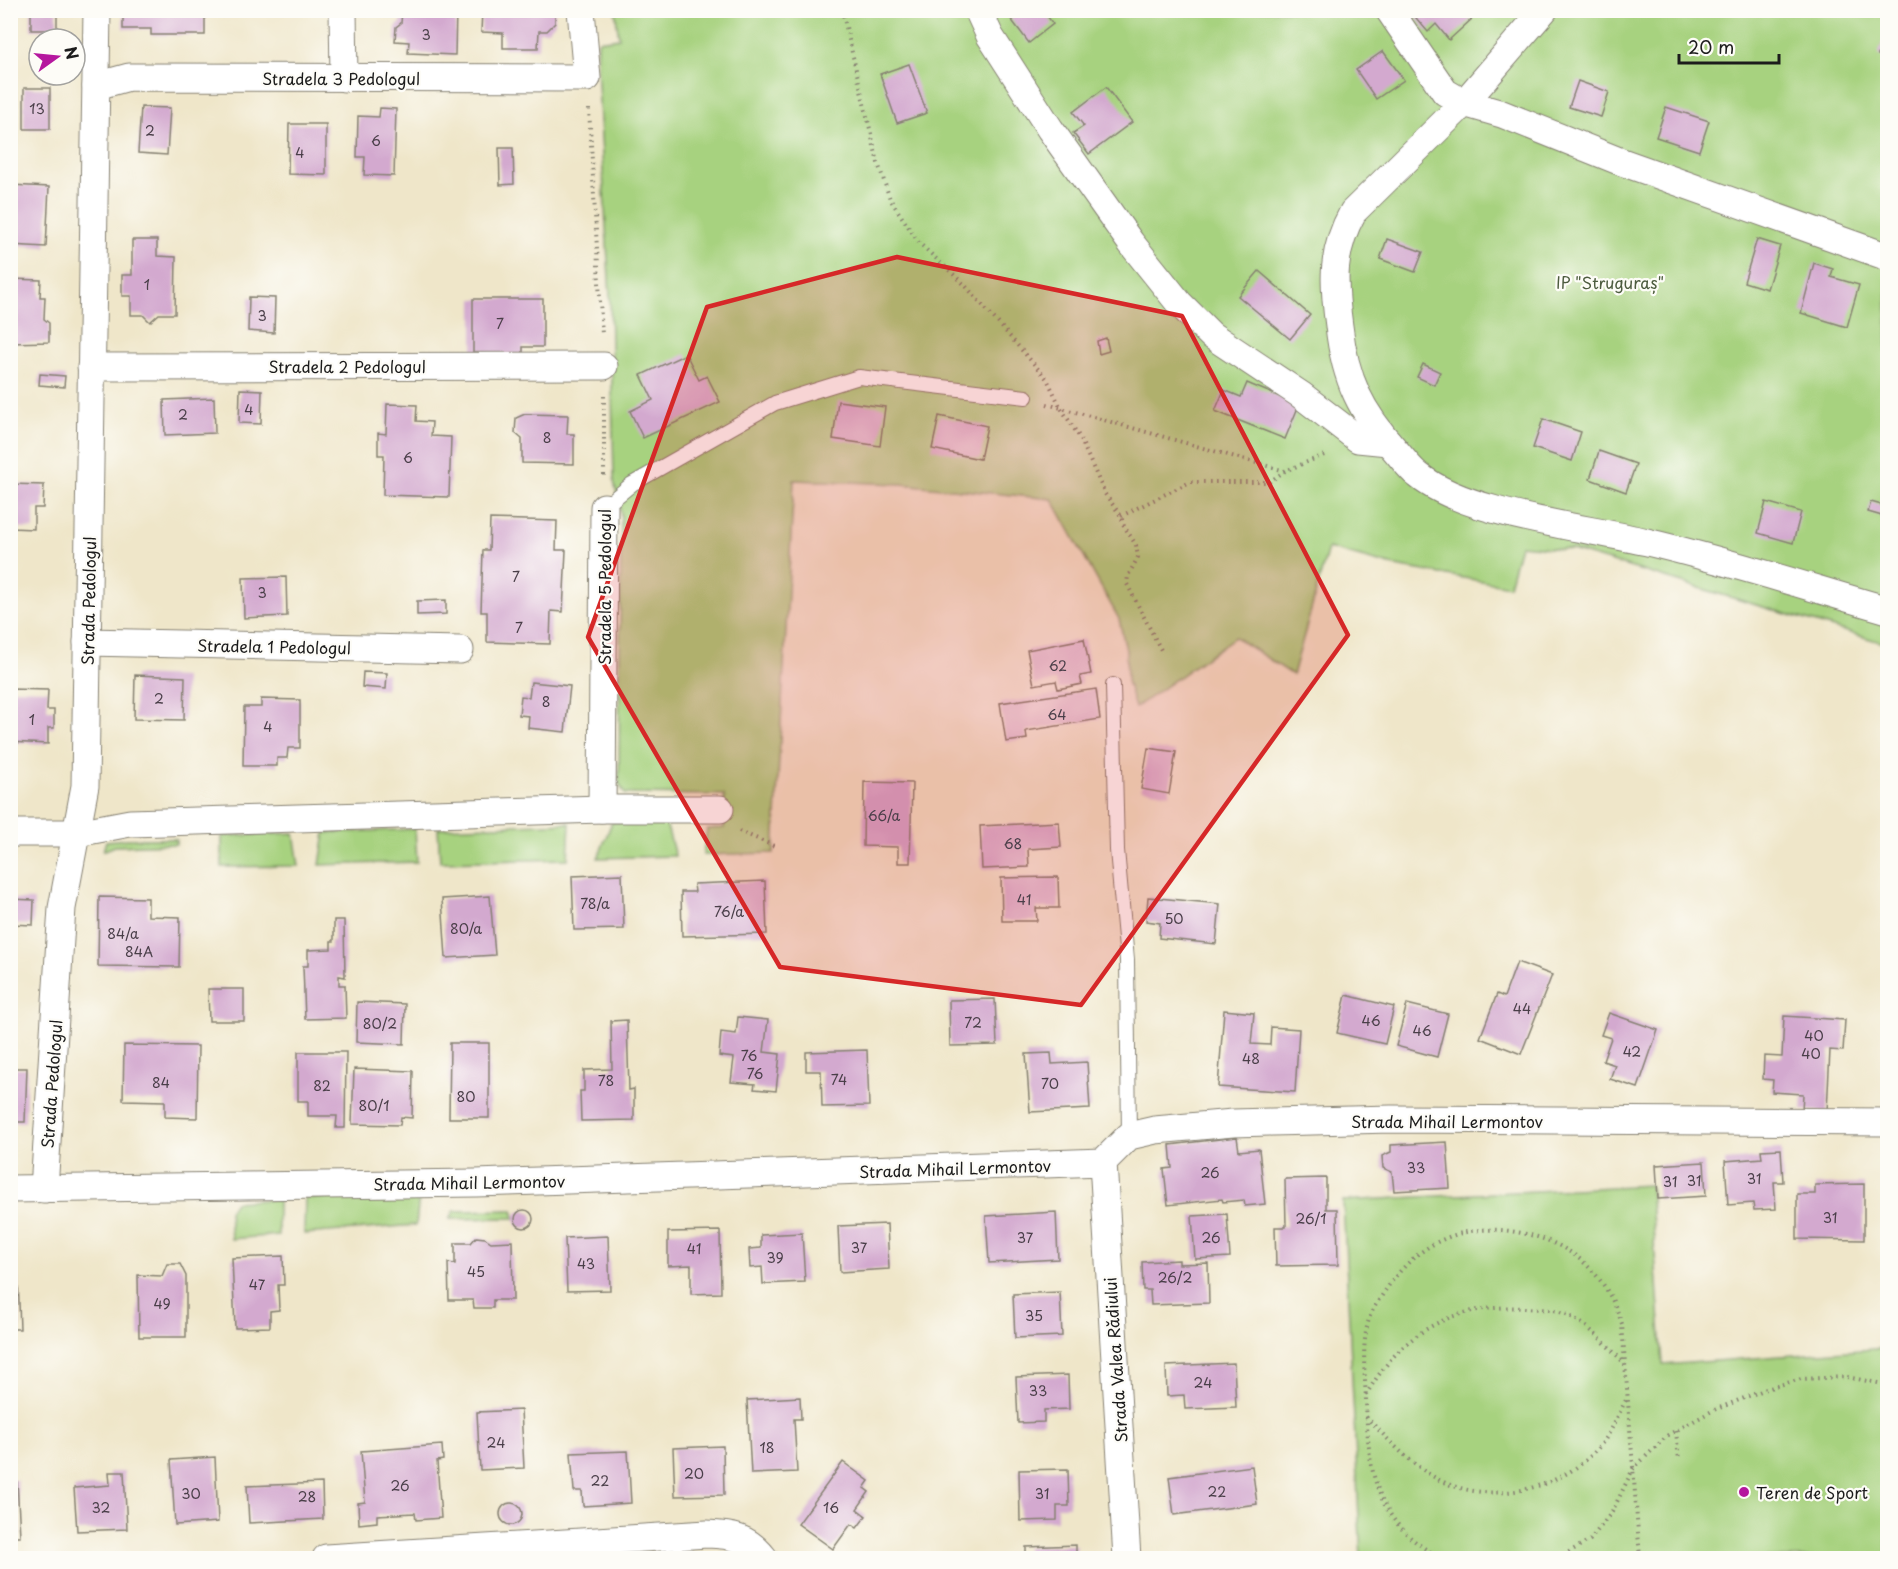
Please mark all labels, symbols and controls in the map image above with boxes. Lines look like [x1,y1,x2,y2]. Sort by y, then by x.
house number: 3 [421,24,431,45]
north arrow [27,27,87,87]
scale bar [1679,27,1780,65]
text: 20 m [1688,33,1734,60]
text: N [59,44,86,62]
street label: Stradela 3 Pedologul [262,66,420,90]
house number: 13 [29,98,45,119]
house number: 2 [145,120,155,141]
house number: 6 [371,130,381,151]
house number: 4 [295,142,305,163]
park label: IP "Struguraș" [1556,270,1664,294]
house number: 1 [144,274,150,295]
house number: 3 [257,305,267,326]
house number: 7 [496,313,504,334]
street label: Stradela 2 Pedologul [268,354,426,378]
house number: 4 [244,399,254,420]
house number: 2 [178,404,188,425]
house number: 8 [543,427,551,448]
house number: 6 [403,447,413,468]
street label: Stradela 5 Pedologul [592,509,616,665]
street label: Strada Pedologul [75,536,101,666]
house number: 7 [512,566,520,587]
house number: 3 [257,582,267,603]
house number: 7 [515,617,523,638]
street label: Stradela 1 Pedologul [197,633,351,659]
house number: 62 [1049,655,1067,676]
house number: 2 [154,688,164,709]
house number: 8 [542,691,550,712]
house number: 64 [1047,704,1067,725]
house number: 1 [29,709,35,730]
house number: 4 [263,716,273,737]
house number: 66/a [868,805,901,826]
house number: 68 [1004,833,1022,854]
house number: 41 [1017,889,1031,910]
house number: 78/a [580,893,610,914]
house number: 76/a [714,901,744,922]
house number: 50 [1164,908,1184,929]
house number: 80/a [450,918,482,939]
house number: 84/a [107,923,139,944]
house number: 84A [125,941,153,962]
house number: 44 [1513,998,1531,1019]
house number: 46 [1361,1010,1381,1031]
house number: 72 [964,1012,982,1033]
house number: 80/2 [363,1013,397,1034]
street label: Strada Pedologul [35,1019,67,1149]
house number: 46 [1412,1020,1432,1041]
house number: 40 [1804,1025,1824,1046]
house number: 42 [1623,1041,1641,1062]
house number: 40 [1801,1043,1821,1064]
house number: 76 [741,1045,758,1066]
house number: 48 [1242,1048,1260,1069]
house number: 76 [747,1063,764,1084]
house number: 74 [831,1069,847,1090]
house number: 78 [598,1070,614,1091]
house number: 84 [152,1072,170,1093]
house number: 70 [1041,1073,1059,1094]
house number: 82 [313,1075,331,1096]
house number: 80 [457,1086,475,1107]
house number: 80/1 [359,1095,389,1116]
street label: Strada Mihail Lermontov [1351,1109,1543,1133]
street label: Strada Mihail Lermontov [859,1153,1051,1183]
house number: 33 [1407,1157,1425,1178]
house number: 26 [1200,1162,1220,1183]
street label: Strada Mihail Lermontov [373,1168,565,1196]
house number: 31 [1747,1168,1761,1189]
house number: 31 [1687,1170,1701,1191]
house number: 31 [1663,1171,1677,1192]
house number: 31 [1823,1207,1837,1228]
house number: 26/1 [1295,1208,1327,1229]
house number: 37 [1017,1227,1034,1248]
house number: 26 [1201,1227,1221,1248]
house number: 37 [851,1237,868,1258]
house number: 41 [687,1238,701,1259]
house number: 39 [766,1247,784,1268]
house number: 43 [577,1253,595,1274]
house number: 45 [467,1261,485,1282]
house number: 26/2 [1158,1267,1192,1288]
house number: 47 [249,1274,266,1295]
street label: Strada Valea Rădiului [1097,1276,1133,1444]
house number: 49 [153,1293,171,1314]
house number: 35 [1025,1305,1043,1326]
house number: 24 [1194,1372,1212,1393]
house number: 33 [1029,1380,1047,1401]
house number: 24 [487,1432,505,1453]
house number: 18 [759,1437,775,1458]
house number: 20 [684,1463,704,1484]
house number: 22 [591,1470,609,1491]
house number: 26 [390,1475,410,1496]
place label: Teren de Sport [1756,1480,1869,1504]
house number: 22 [1208,1481,1226,1502]
house number: 30 [181,1483,201,1504]
house number: 31 [1035,1483,1049,1504]
marker: Teren de Sport [1737,1485,1751,1499]
house number: 28 [298,1486,316,1507]
house number: 32 [92,1497,110,1518]
house number: 16 [823,1497,839,1518]

